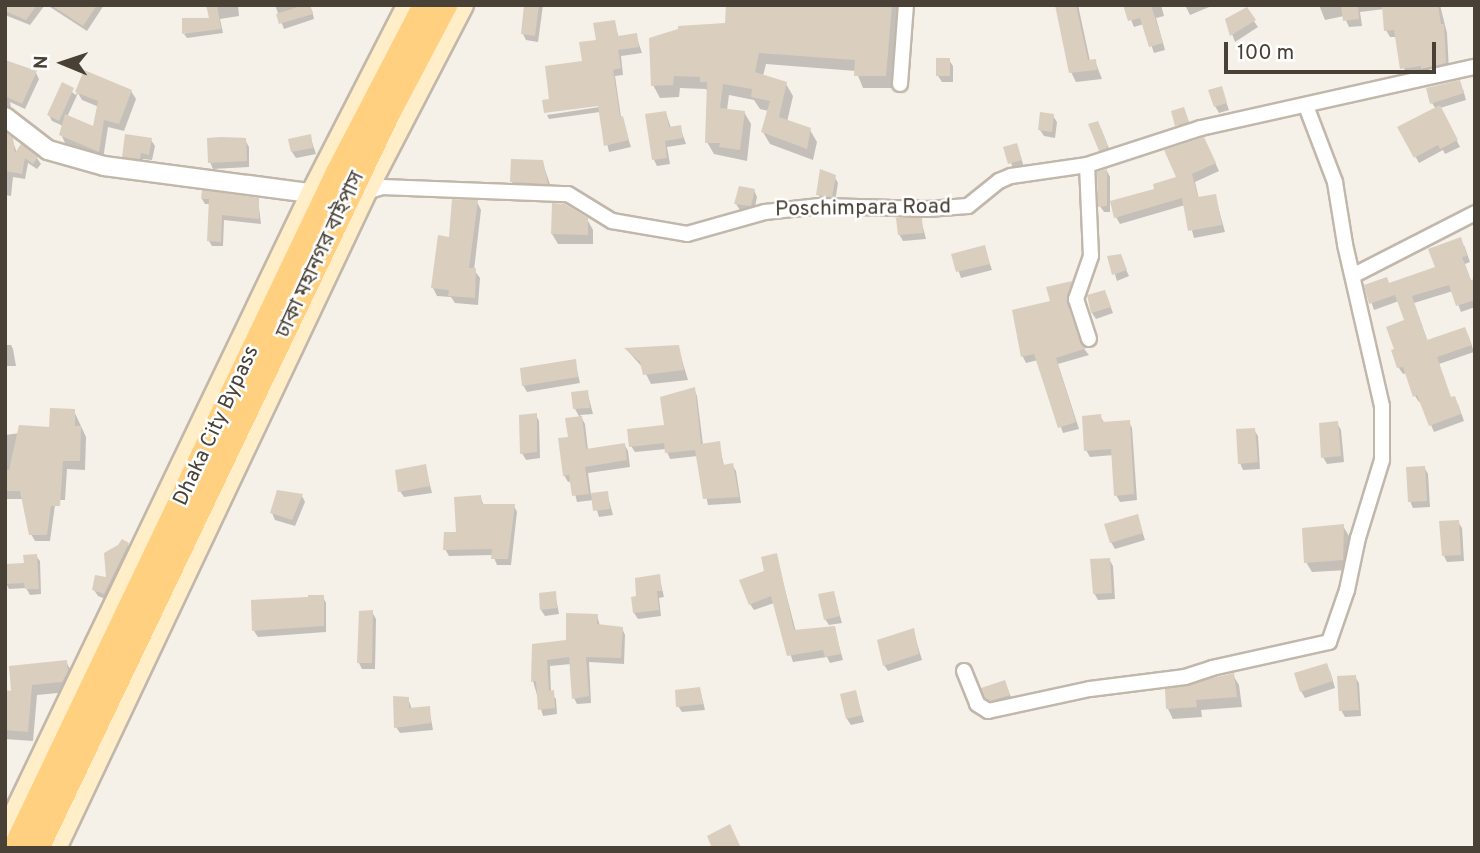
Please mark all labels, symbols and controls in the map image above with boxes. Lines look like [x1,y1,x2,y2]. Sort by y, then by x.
north arrow [28,28,98,98]
scale bar [1228,28,1440,72]
text: 100 m [1237,40,1294,67]
text: N [30,55,54,70]
street label: ঢাকা মহানগর বাইপাস [271,168,371,342]
street label: Poschimpara Road [775,195,951,223]
street label: Dhaka City Bypass [169,342,265,510]

